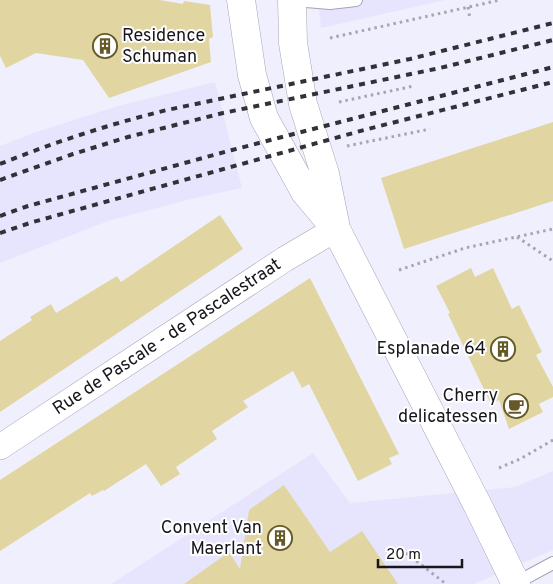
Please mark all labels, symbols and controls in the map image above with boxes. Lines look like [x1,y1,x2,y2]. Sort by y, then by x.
place label: Residence Schuman [122,25,205,69]
building icon: Residence Schuman [92,33,118,59]
street label: Rue de Pascale - de Pascalestraat [48,253,285,420]
building icon: Esplanade 64 [490,336,516,362]
place label: Esplanade 64 [377,338,486,361]
place label: Cherry delicatessen [398,385,498,429]
cafe icon: Cherry delicatessen [503,393,529,419]
place label: Convent Van Maerlant [161,517,262,561]
building icon: Convent Van Maerlant [267,525,293,551]
scale bar [378,536,462,568]
text: 20 m [386,546,421,565]

